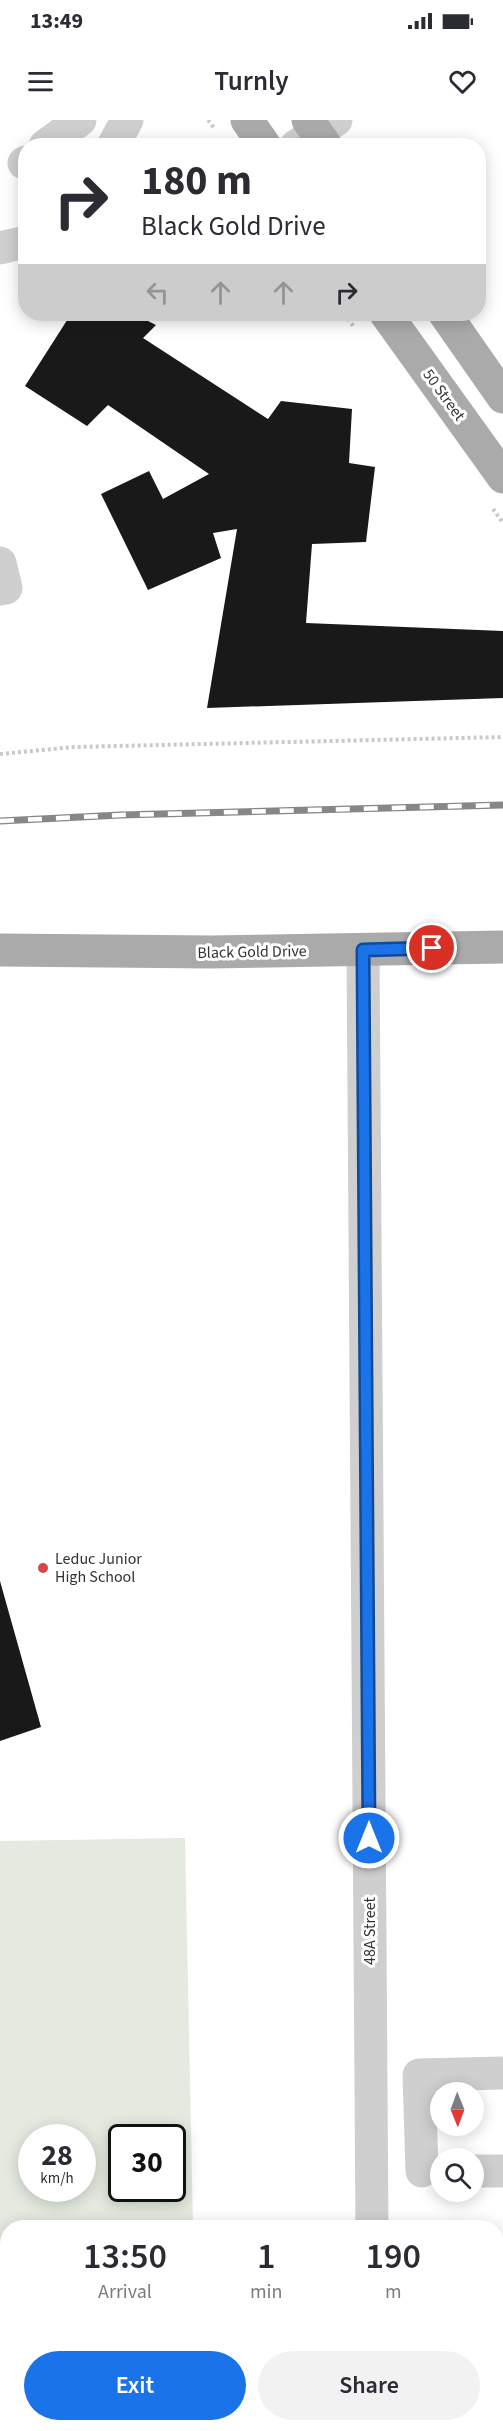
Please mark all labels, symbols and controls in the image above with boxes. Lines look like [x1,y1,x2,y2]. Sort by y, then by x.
text: 13:49 [30,5,83,37]
text: Turnly [214,62,289,101]
icon: menu [24,65,57,98]
icon: heart [446,65,479,98]
text: 180 m [141,151,252,211]
icon: right [42,162,120,240]
text: Black Gold Drive [141,207,326,246]
icon: left [141,276,174,309]
icon: ahead [204,276,237,309]
icon: ahead [267,276,300,309]
icon: right [330,276,363,309]
street label: 50 Street [418,365,471,426]
pin [406,922,457,973]
icon: arrive [415,931,448,964]
street label: Black Gold Drive [197,940,307,964]
place label: Leduc Junior High School [55,1548,142,1588]
marker: Leduc Junior High School [36,1561,50,1575]
position arrow [337,1806,401,1870]
street label: 48A Street [359,1896,381,1965]
north arrow [430,2082,484,2136]
map controls [430,2082,484,2202]
speed limit sign: 30 [108,2124,186,2202]
text: 28 [41,2134,73,2177]
button: search [430,2148,484,2202]
text: km/h [40,2168,74,2189]
text: 13:50 [83,2231,167,2282]
text: 1 [257,2231,275,2282]
text: 190 [365,2231,421,2282]
text: Arrival [98,2278,152,2306]
text: min [250,2278,282,2306]
text: m [385,2278,401,2306]
button: Exit [24,2351,246,2420]
button: Share [258,2351,480,2420]

